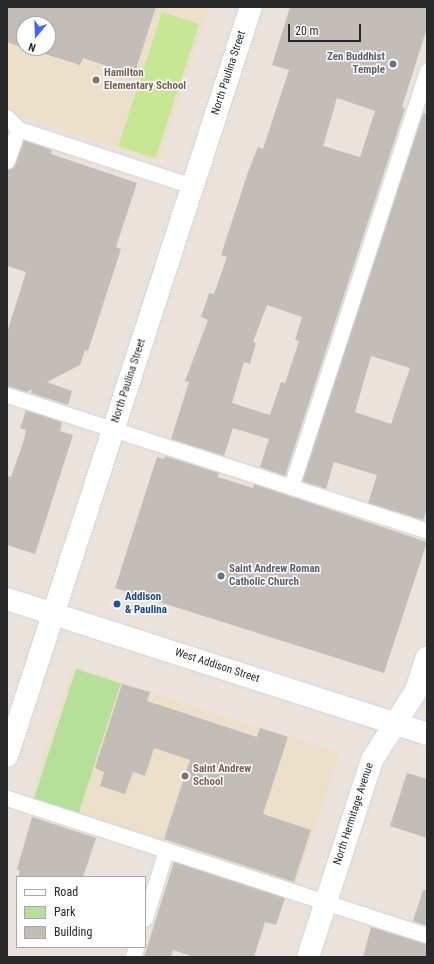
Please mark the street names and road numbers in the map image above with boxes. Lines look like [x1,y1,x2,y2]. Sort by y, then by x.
street label: North Paulina Street [209,29,249,117]
street label: North Paulina Street [109,337,149,425]
street label: West Addison Street [173,646,261,686]
street label: North Hermitage Avenue [331,761,377,867]

